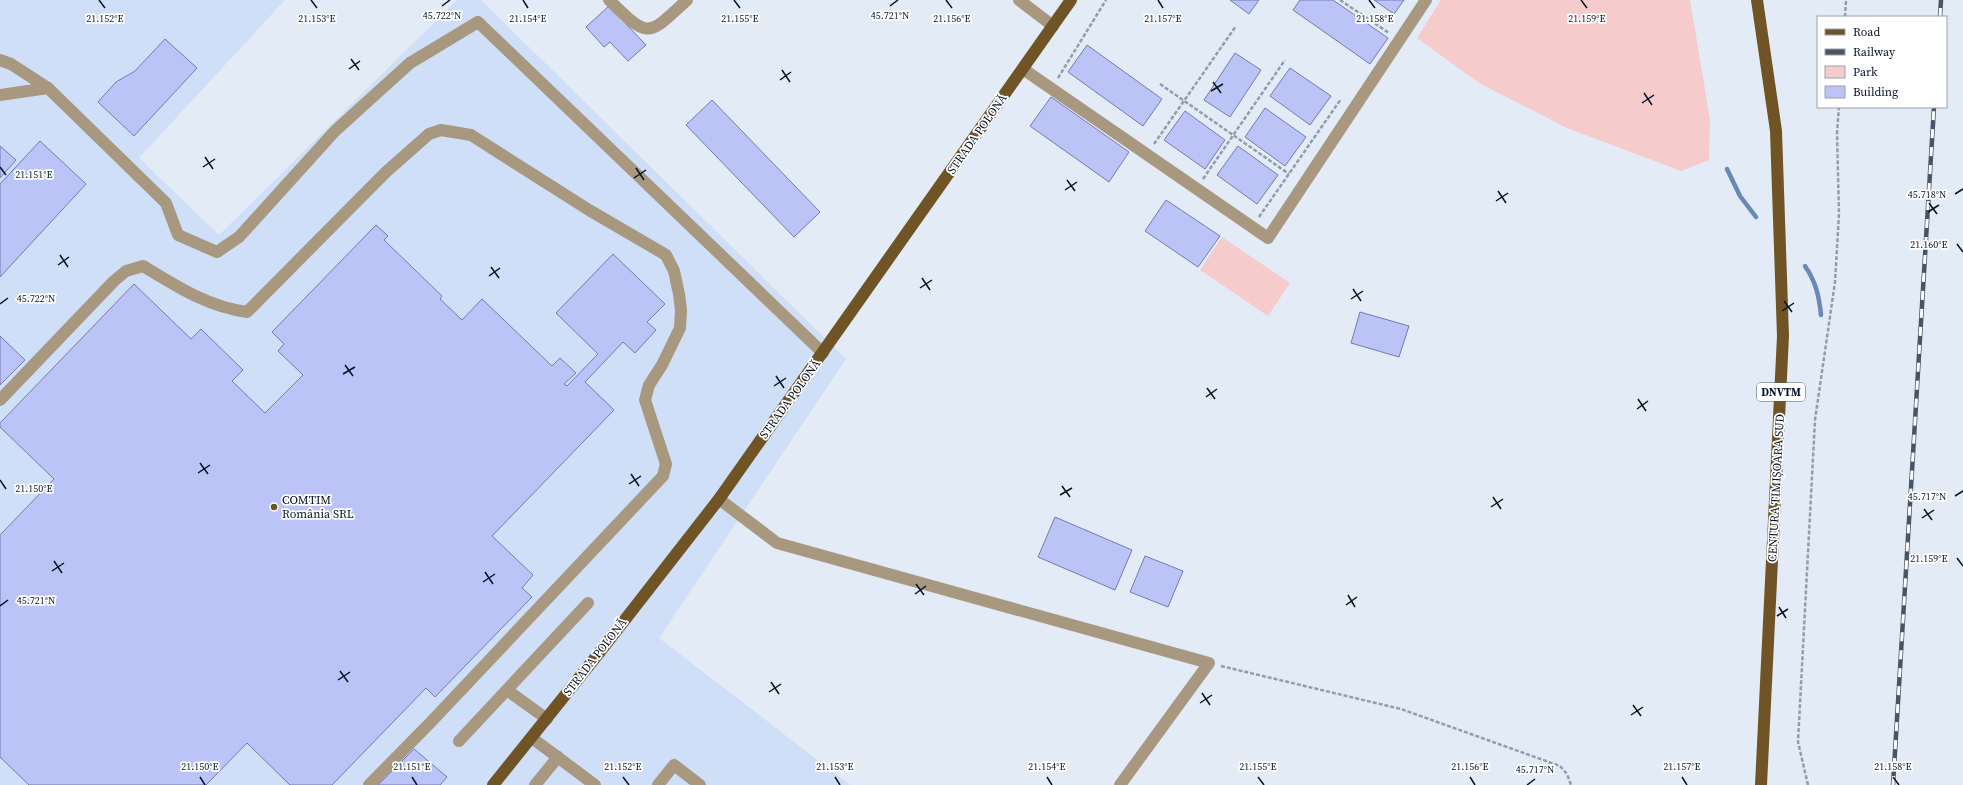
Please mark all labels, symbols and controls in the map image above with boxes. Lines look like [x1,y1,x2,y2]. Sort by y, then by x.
text: 45.722°N [423,9,461,22]
text: 45.721°N [871,9,909,22]
text: 21.152°E [86,12,124,25]
text: 21.153°E [298,12,336,25]
text: 21.154°E [509,12,547,25]
text: 21.155°E [721,12,759,25]
text: 21.156°E [933,12,971,25]
text: 21.157°E [1144,12,1182,25]
text: 21.158°E [1356,12,1394,25]
text: 21.159°E [1568,12,1606,25]
legend [1817,16,1947,108]
text: Road [1853,24,1880,40]
text: Railway [1853,44,1896,60]
text: Park [1853,64,1878,80]
text: Building [1853,84,1898,100]
street label: STRADA POLONĂ [943,91,1011,177]
text: 21.151°E [15,168,53,181]
text: 45.718°N [1908,188,1946,201]
text: 21.160°E [1910,238,1948,251]
text: 45.722°N [17,292,55,305]
street label: STRADA POLONĂ [756,356,824,442]
road number: DNVTM [1757,383,1805,401]
street label: CENTURA TIMIȘOARA SUD [1764,414,1788,562]
text: 21.150°E [15,482,53,495]
text: 45.717°N [1908,490,1946,503]
place label: COMTIM România SRL [282,492,354,522]
marker: COMTIM România SRL [269,502,279,512]
text: 21.159°E [1910,552,1948,565]
text: 45.721°N [17,594,55,607]
street label: STRADA POLONĂ [560,615,630,699]
text: 21.150°E [181,760,219,773]
text: 21.151°E [393,760,431,773]
text: 21.152°E [604,760,642,773]
text: 21.153°E [816,760,854,773]
text: 21.154°E [1028,760,1066,773]
text: 21.155°E [1239,760,1277,773]
text: 21.156°E [1451,760,1489,773]
text: 21.157°E [1663,760,1701,773]
text: 21.158°E [1874,760,1912,773]
text: 45.717°N [1516,763,1554,776]

